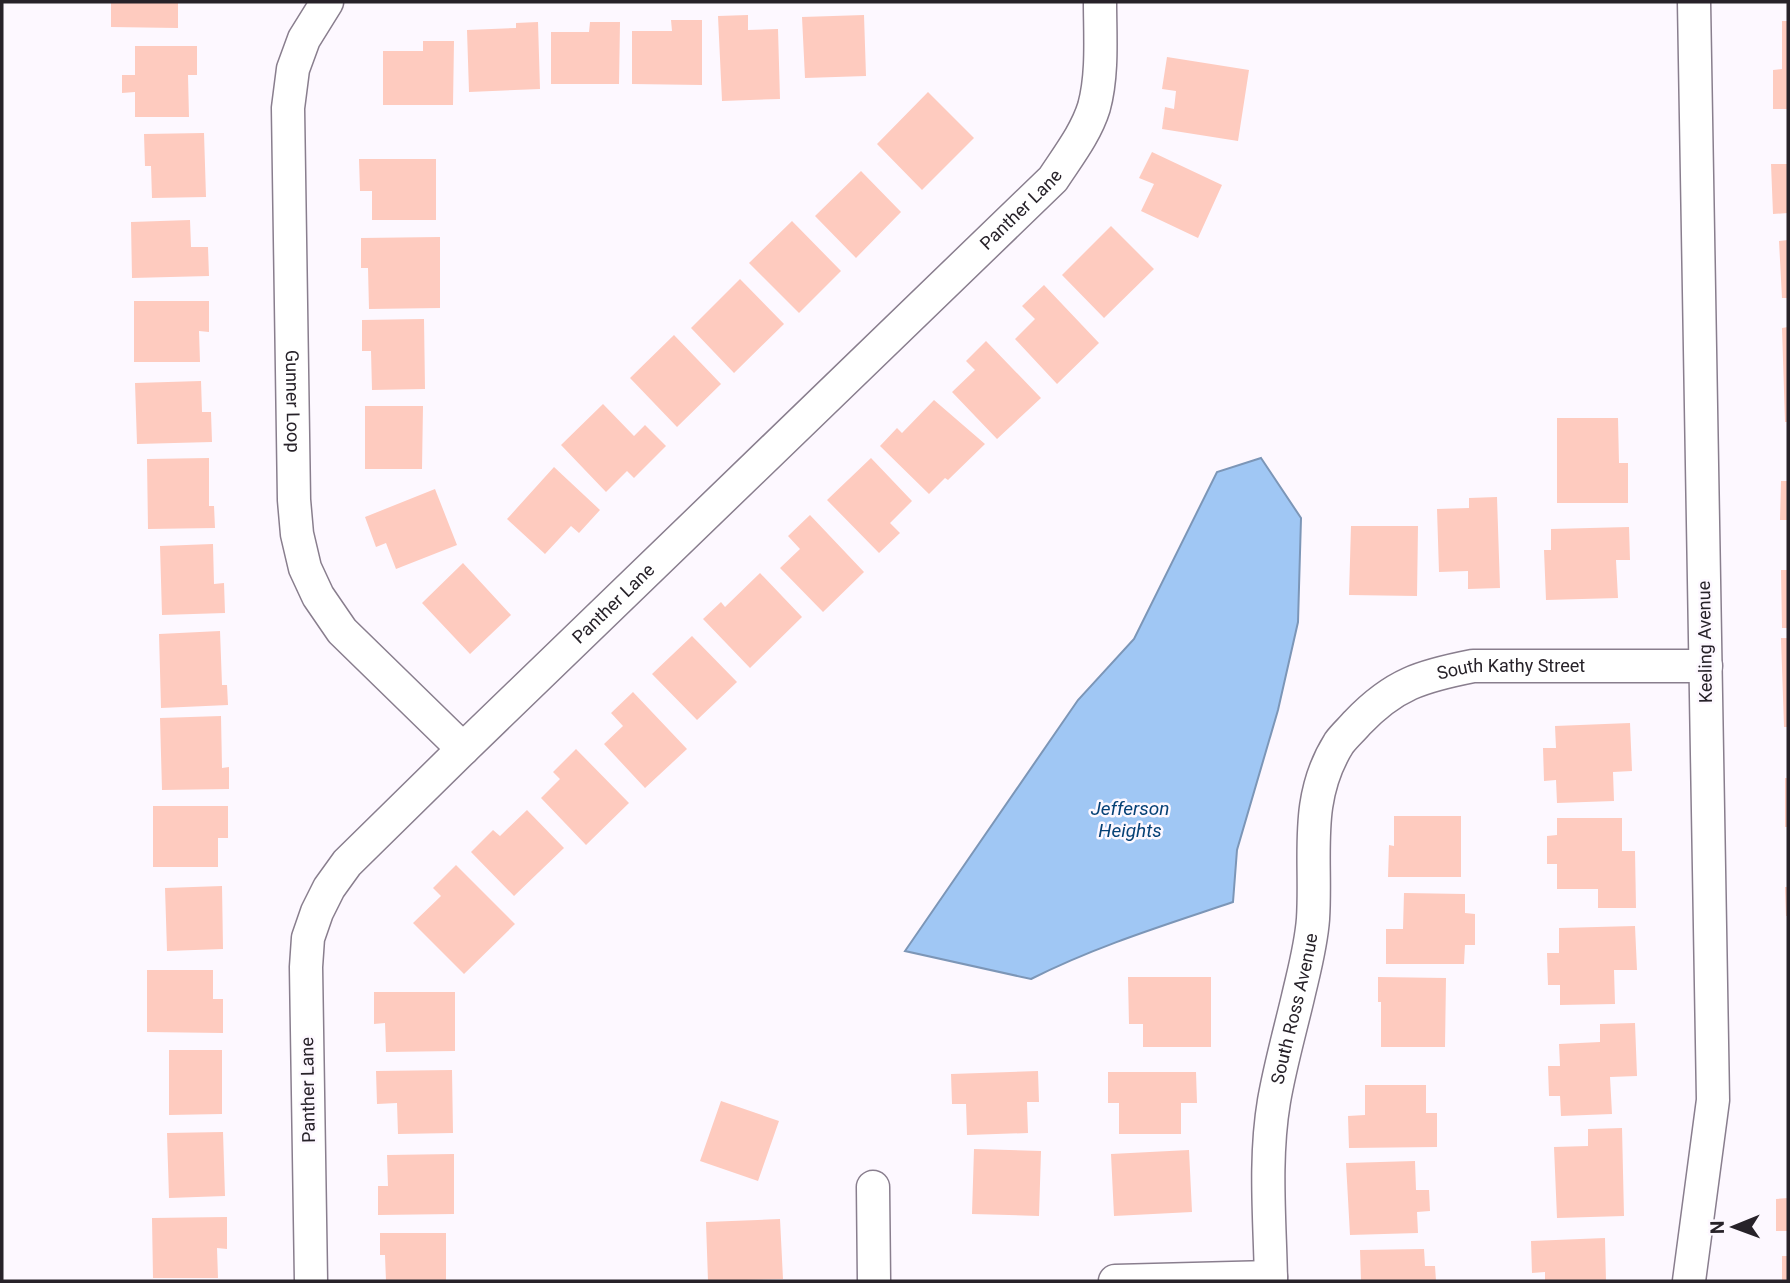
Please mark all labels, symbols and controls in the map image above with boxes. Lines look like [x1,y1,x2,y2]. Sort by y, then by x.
street label: Panther Lane [975,166,1066,254]
street label: Gunner Loop [282,350,304,453]
street label: Panther Lane [568,559,658,648]
street label: Keeling Avenue [1693,581,1716,703]
street label: South Kathy Street [1435,655,1585,684]
water label: Jefferson Heights [1091,797,1169,842]
street label: South Ross Avenue [1266,932,1321,1086]
street label: Panther Lane [296,1037,319,1143]
north arrow [1699,1192,1769,1262]
text: N [1706,1220,1729,1234]

